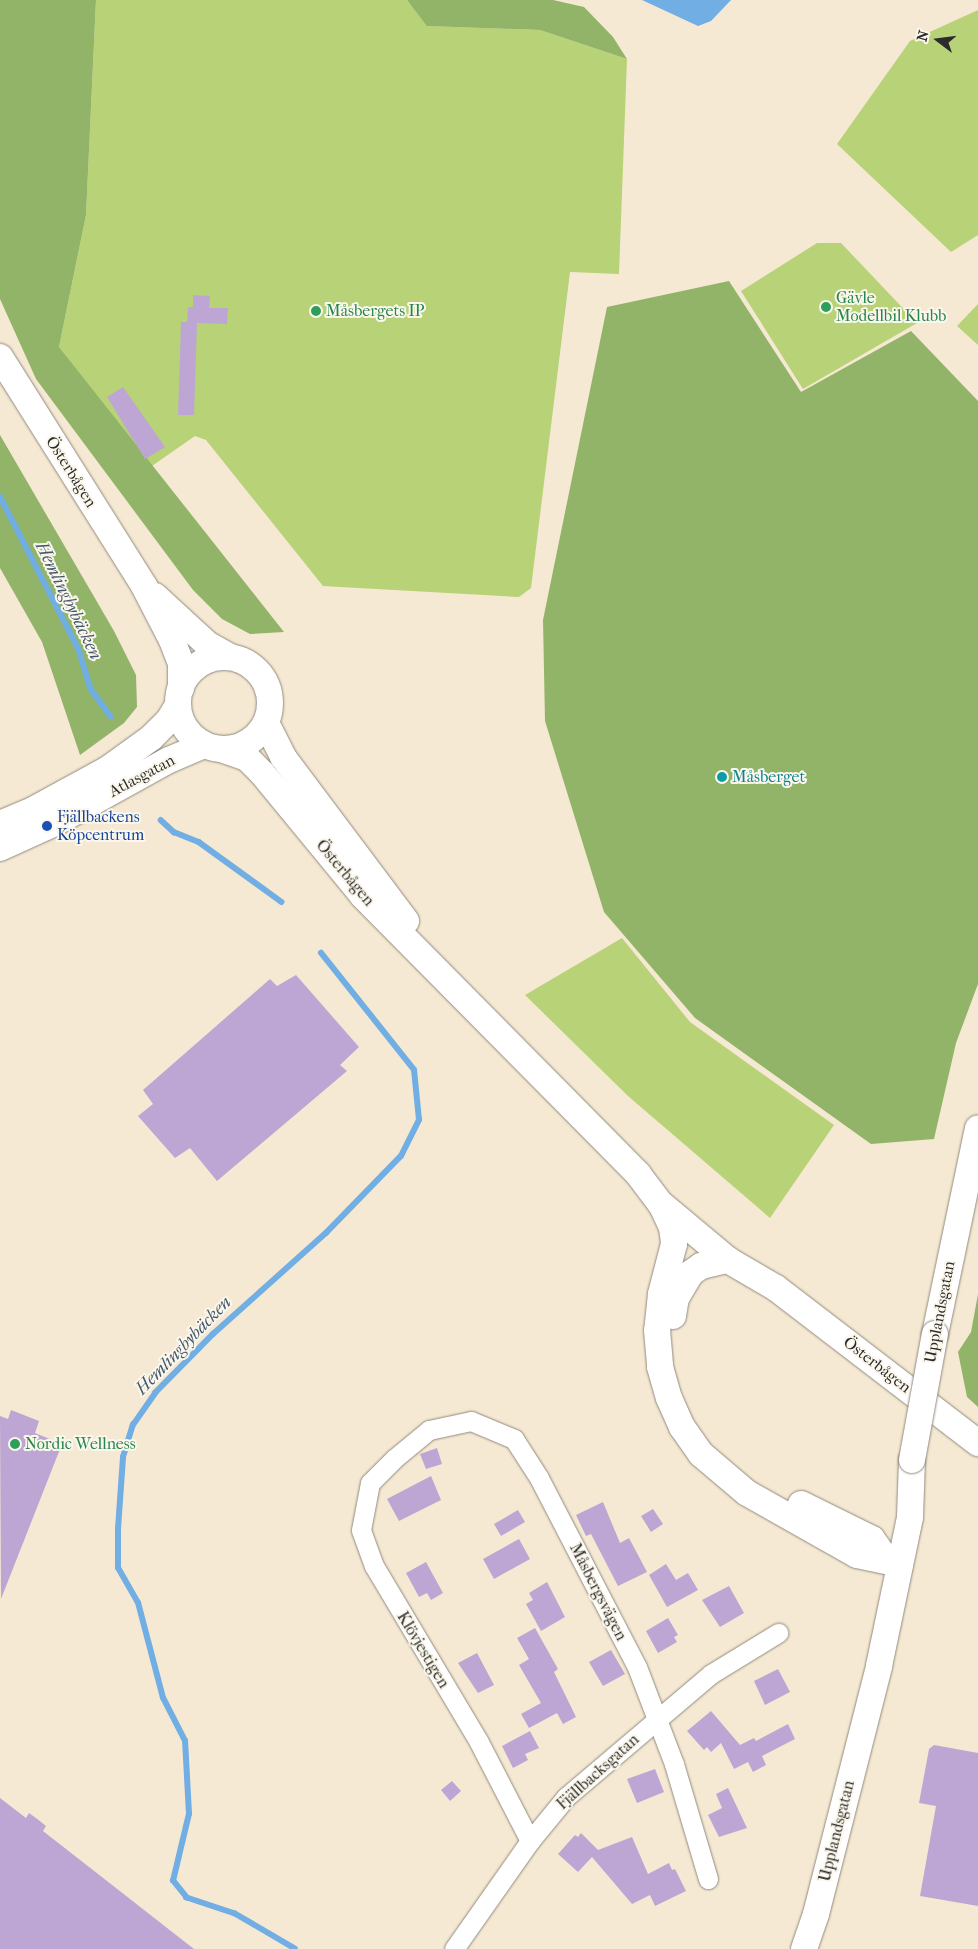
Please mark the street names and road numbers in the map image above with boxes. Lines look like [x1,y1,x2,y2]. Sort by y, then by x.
street label: Österbågen [42,433,100,511]
street label: Atlasgatan [106,751,178,801]
street label: Österbågen [312,836,378,910]
street label: Upplandsgatan [921,1259,959,1365]
street label: Österbågen [839,1333,915,1397]
street label: Måsbergsvägen [565,1540,631,1644]
street label: Klövjestigen [393,1608,453,1692]
street label: Fjällbacksgatan [553,1730,643,1814]
street label: Upplandsgatan [815,1778,859,1884]

